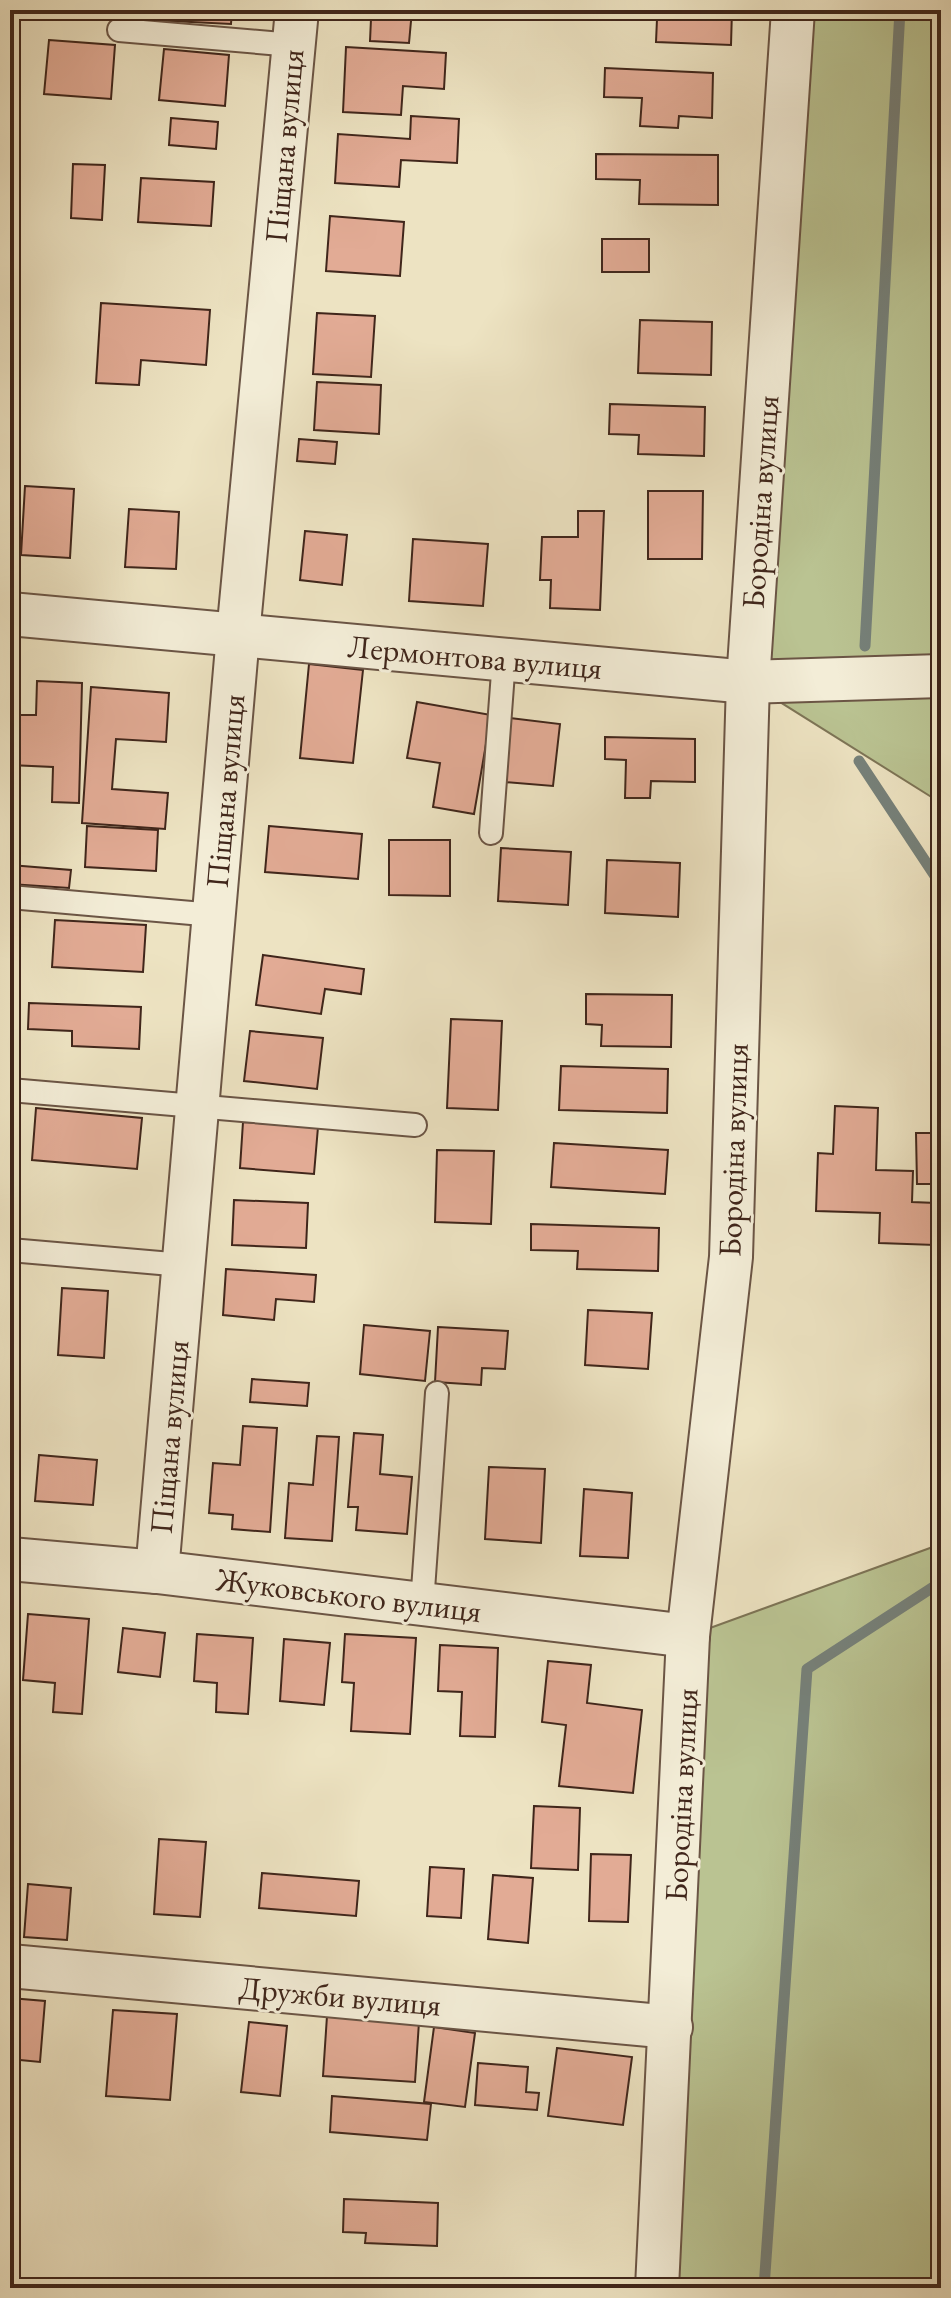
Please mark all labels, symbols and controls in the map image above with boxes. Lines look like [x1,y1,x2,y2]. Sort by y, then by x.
street label: Піщана вулиця [255,47,313,245]
street label: Бородіна вулиця [732,394,788,610]
street label: Лермонтова вулиця [346,625,604,689]
street label: Піщана вулиця [196,692,254,890]
street label: Бородіна вулиця [708,1042,758,1258]
street label: Піщана вулиця [140,1338,198,1536]
street label: Жуковського вулиця [213,1558,484,1632]
street label: Бородіна вулиця [654,1687,708,1903]
street label: Дружби вулиця [237,1966,443,2026]

